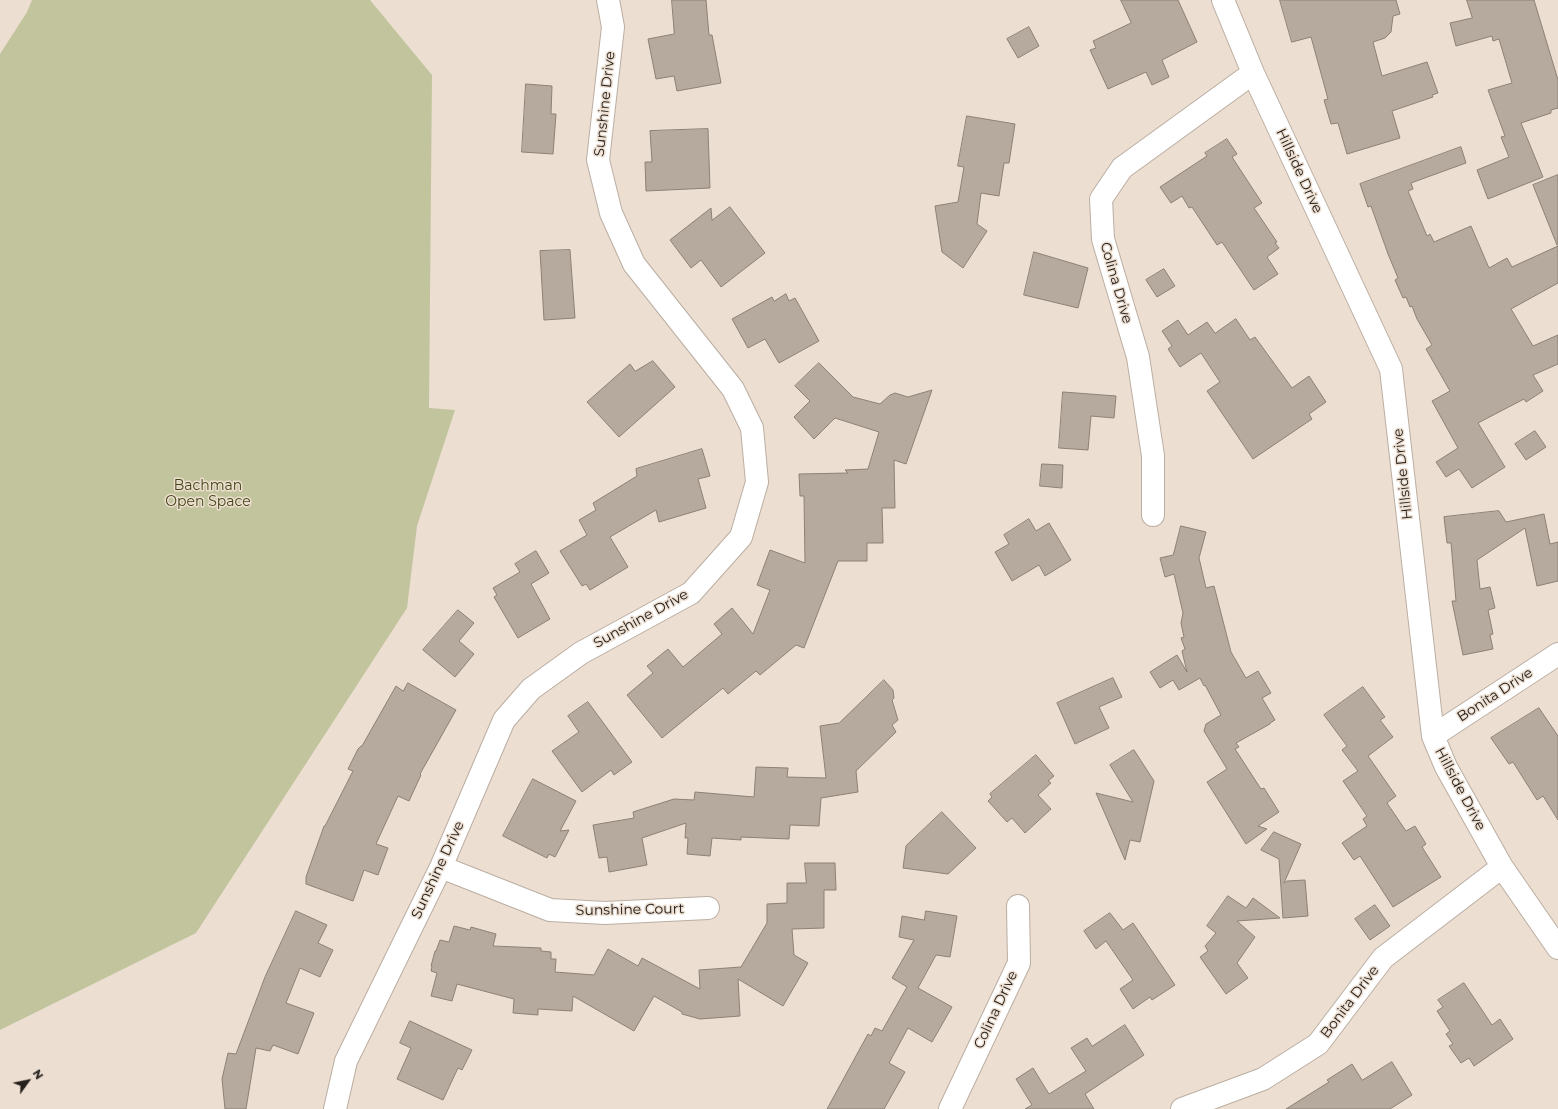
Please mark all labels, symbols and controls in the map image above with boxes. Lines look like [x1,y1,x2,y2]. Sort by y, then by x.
street label: Sunshine Drive [591,51,619,157]
street label: Hillside Drive [1272,126,1326,216]
street label: Colina Drive [1096,240,1136,326]
street label: Hillside Drive [1390,428,1416,520]
park label: Bachman Open Space [165,478,251,510]
street label: Sunshine Drive [591,586,691,652]
street label: Bonita Drive [1454,664,1536,726]
street label: Hillside Drive [1431,745,1489,833]
street label: Sunshine Drive [408,819,468,921]
street label: Sunshine Court [576,901,684,919]
street label: Bonita Drive [1317,962,1383,1042]
street label: Colina Drive [971,968,1021,1052]
north arrow [8,1061,48,1101]
text: N [30,1067,46,1082]

